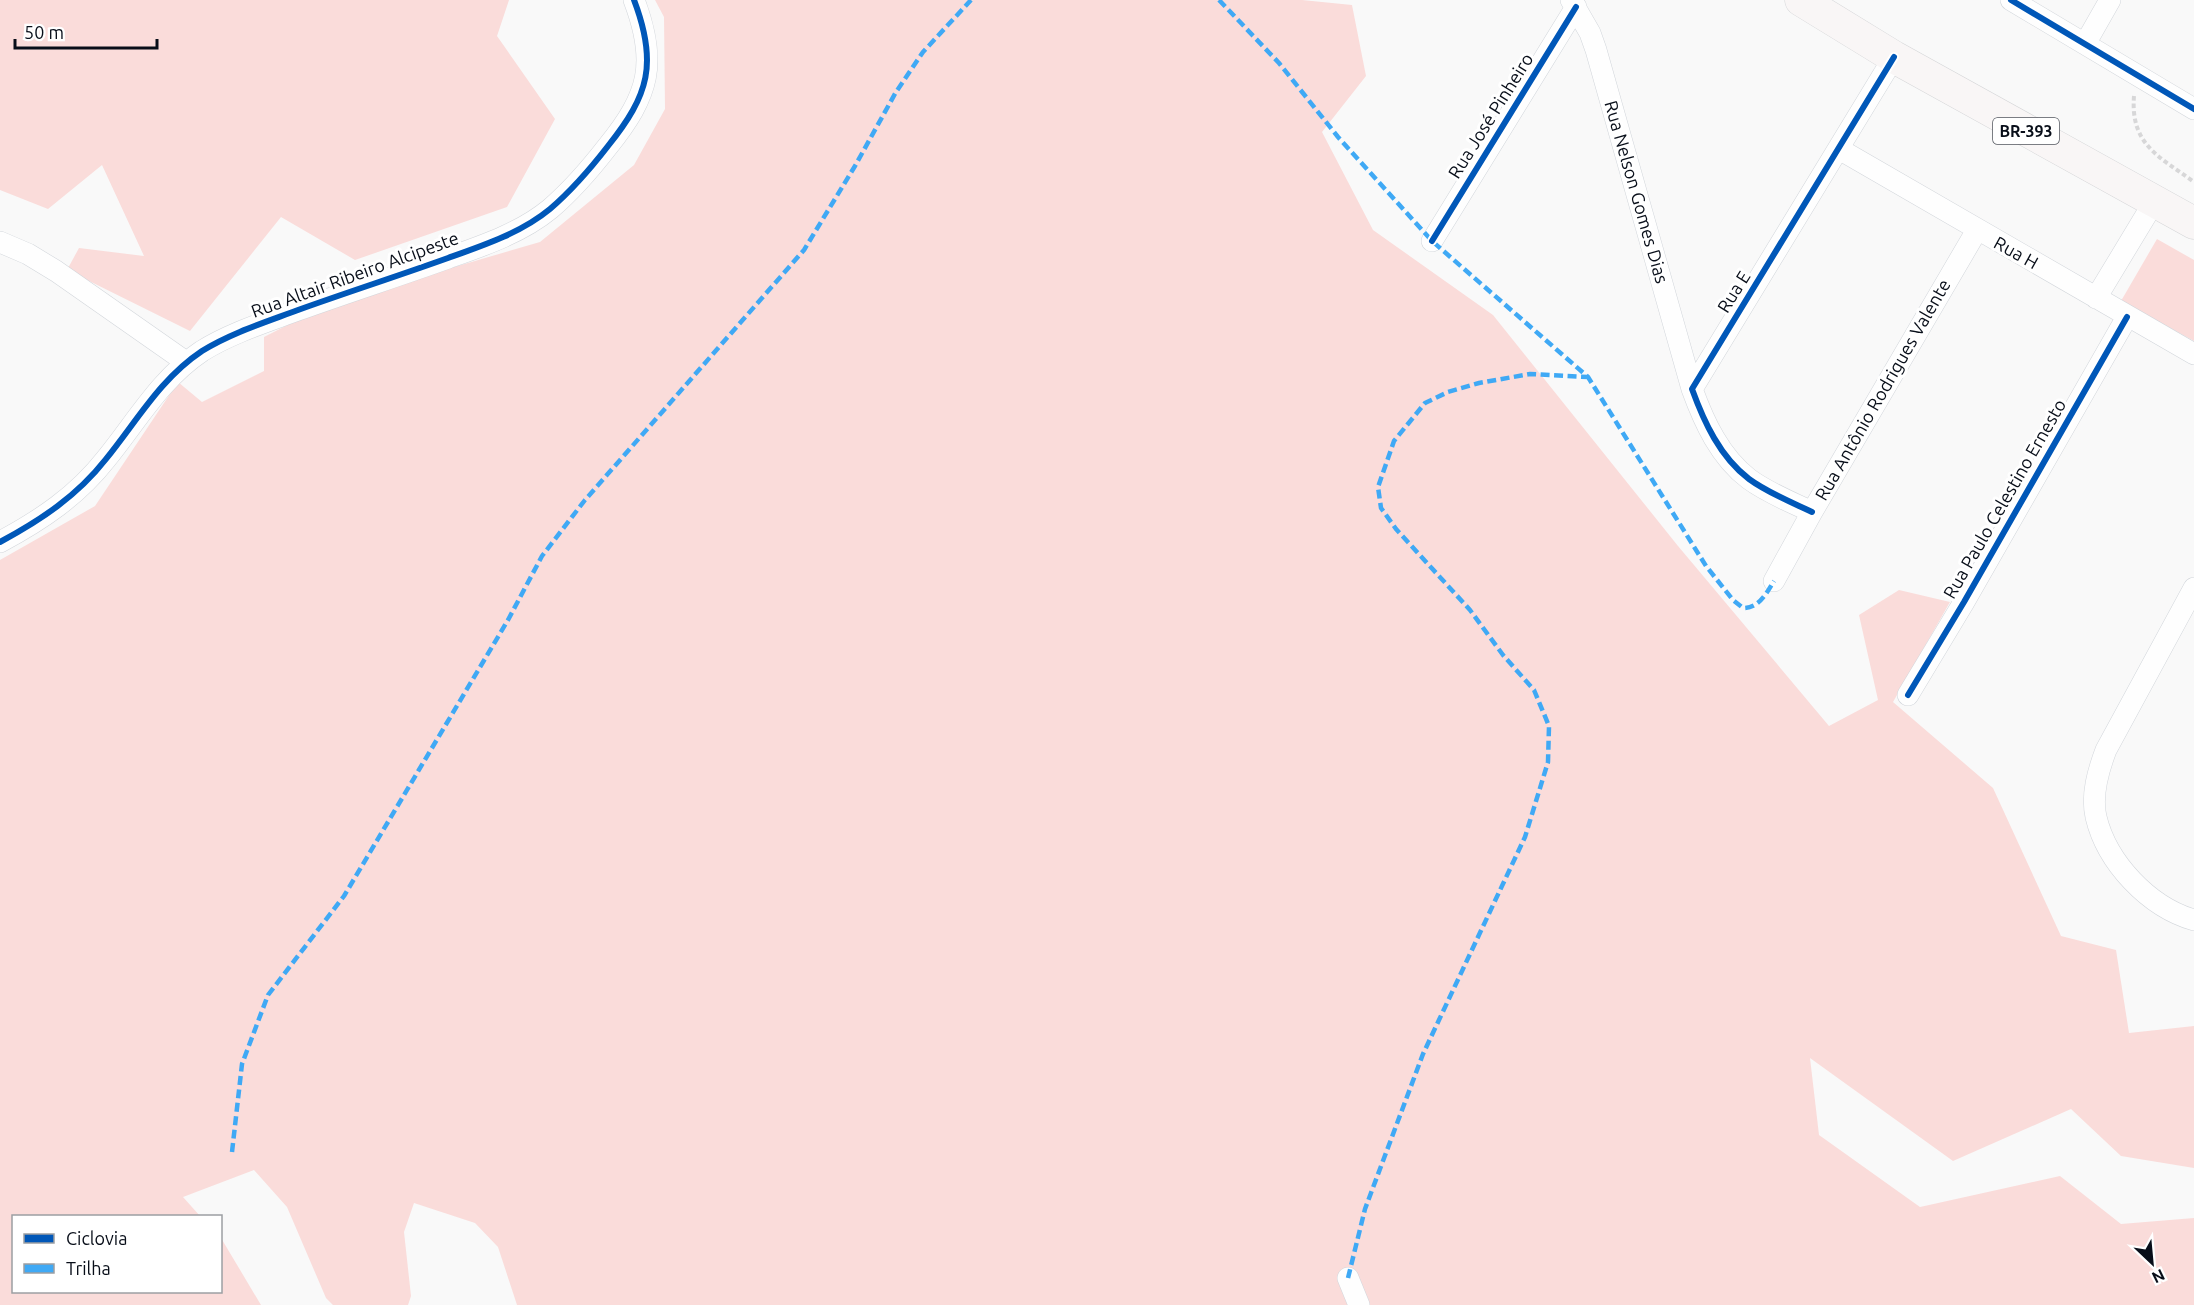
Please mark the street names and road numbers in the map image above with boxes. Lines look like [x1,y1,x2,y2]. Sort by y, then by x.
street label: Rua José Pinheiro [1444,49,1537,182]
street label: Rua Nelson Gomes Dias [1601,98,1673,286]
road number: BR-393 [1993,118,2059,144]
street label: Rua Altair Ribeiro Alcipeste [248,227,461,321]
street label: Rua H [1991,232,2042,272]
street label: Rua E [1713,267,1754,316]
street label: Rua Antônio Rodrigues Valente [1810,275,1954,504]
street label: Rua Paulo Celestino Ernesto [1939,395,2069,602]

